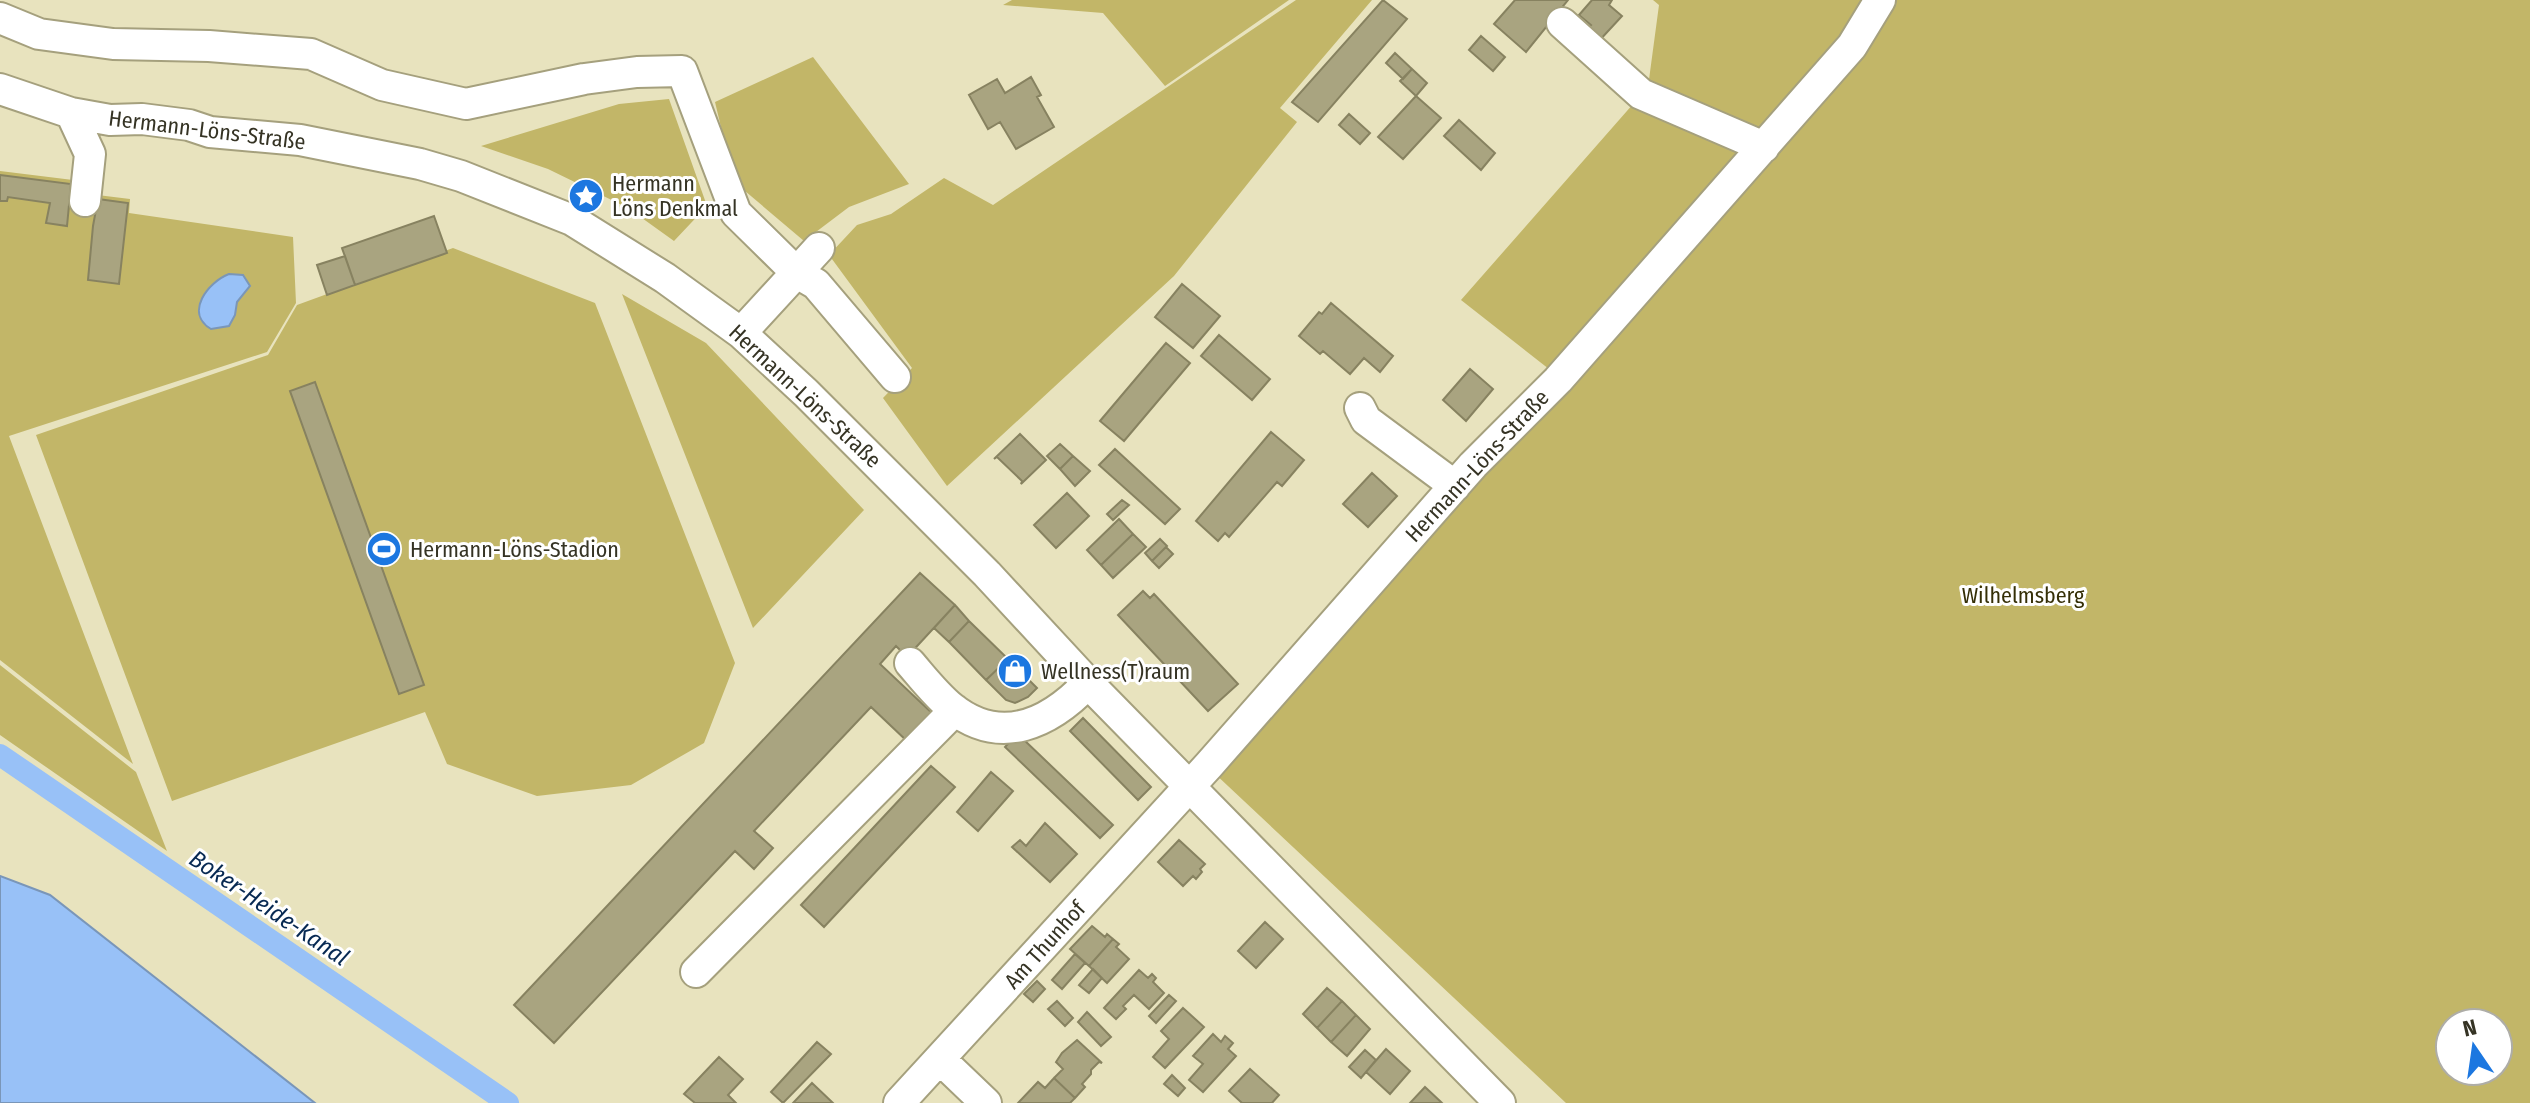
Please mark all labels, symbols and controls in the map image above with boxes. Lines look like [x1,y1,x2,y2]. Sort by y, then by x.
street label: Hermann-Löns-Straße [107,105,307,155]
place label: Hermann Löns Denkmal [612,170,738,222]
place icon: Hermann Löns Denkmal [567,177,605,215]
street label: Hermann-Löns-Straße [723,319,887,473]
street label: Hermann-Löns-Straße [1400,384,1554,548]
sports icon: Hermann-Löns-Stadion [365,530,403,568]
place label: Hermann-Löns-Stadion [410,536,619,563]
park label: Wilhelmsberg [1962,582,2085,609]
shop icon: Wellness(T)raum [996,652,1034,690]
place label: Wellness(T)raum [1041,658,1190,685]
water label: Boker-Heide-Kanal [184,844,354,972]
street label: Am Thunhof [999,895,1092,994]
north arrow [2434,1007,2514,1087]
text: N [2460,1013,2479,1043]

